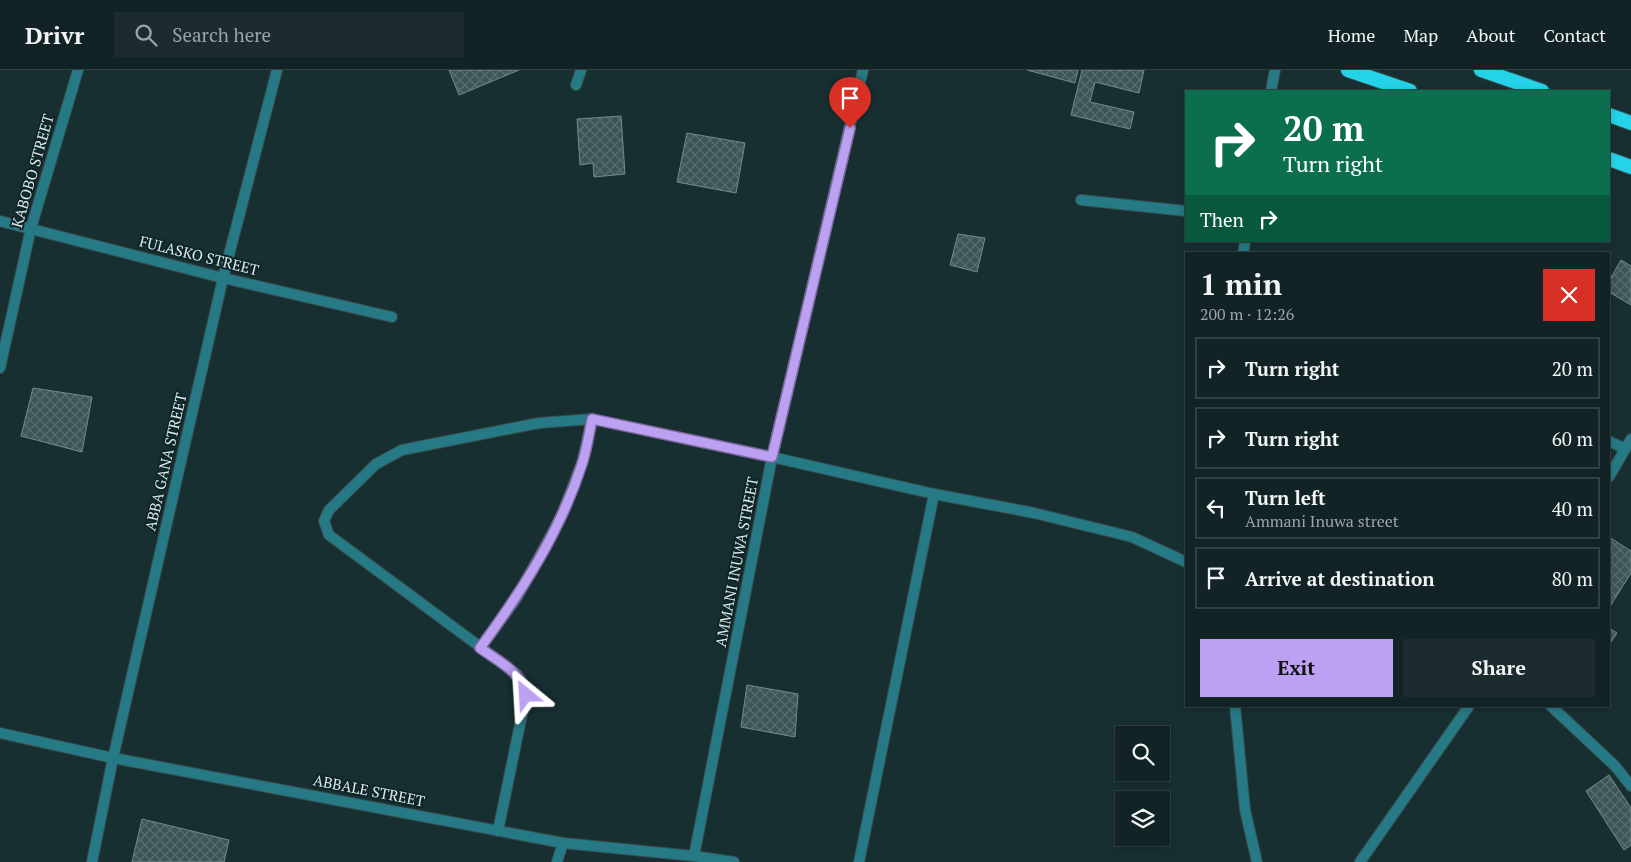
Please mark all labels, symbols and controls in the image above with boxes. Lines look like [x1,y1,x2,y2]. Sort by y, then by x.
search box [114,12,464,57]
text: Drivr [25,19,84,51]
icon: search [132,21,160,49]
text: Search here [172,22,271,47]
text: Home [1328,23,1375,47]
text: Map [1403,23,1438,47]
text: About [1466,23,1515,47]
text: Contact [1543,23,1606,47]
pin [829,77,871,128]
icon: arrive [836,84,864,112]
text: 20 m [1283,105,1364,151]
icon: right [1200,110,1265,175]
street label: KABOBO STREET [6,111,58,230]
text: Turn right [1283,149,1383,178]
icon: right [1254,205,1282,233]
text: Then [1200,207,1244,232]
street label: FULASKO STREET [137,231,261,280]
text: 1 min [1200,264,1282,304]
button: close [1543,269,1595,321]
text: 200 m · 12:26 [1200,303,1294,325]
icon: right [1202,354,1230,382]
text: Turn right [1245,356,1339,381]
text: 20 m [1552,356,1593,381]
street label: ABBA GANA STREET [139,391,191,533]
icon: right [1202,424,1230,452]
text: Turn right [1245,426,1339,451]
text: 60 m [1552,426,1593,451]
street label: AMMANI INUWA STREET [710,475,762,648]
text: Turn left [1245,485,1326,510]
icon: left [1202,494,1230,522]
text: 40 m [1552,496,1593,521]
text: Ammani Inuwa street [1245,510,1399,532]
icon: arrive [1202,564,1230,592]
text: Arrive at destination [1245,566,1434,591]
text: 80 m [1552,566,1593,591]
button: Exit [1200,639,1393,697]
button: Share [1403,639,1595,697]
position arrow [499,668,551,720]
map controls [1115,726,1170,846]
button: search [1115,726,1170,781]
street label: ABBALE STREET [312,769,427,811]
button: layers [1115,791,1170,846]

